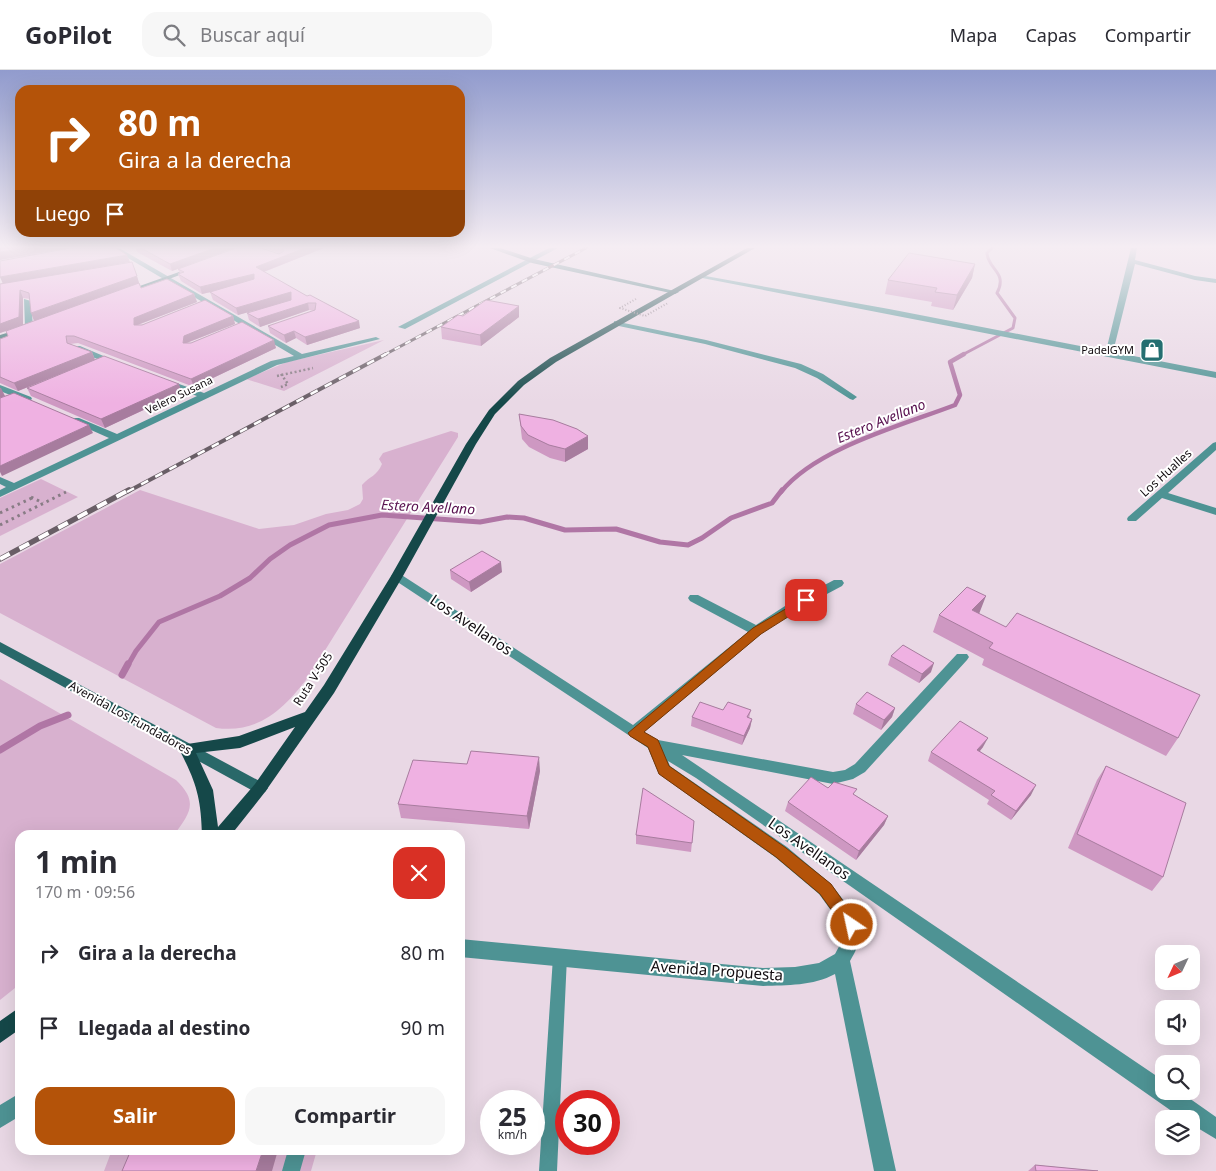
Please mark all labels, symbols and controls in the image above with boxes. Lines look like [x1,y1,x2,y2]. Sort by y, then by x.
search box [142,12,492,57]
text: GoPilot [25,18,112,51]
icon: search [160,21,188,49]
text: Buscar aquí [200,22,305,48]
text: Mapa [950,23,997,47]
text: Capas [1025,23,1077,47]
text: Compartir [1105,23,1191,47]
text: 80 m [118,99,201,146]
icon: right [35,105,100,170]
text: Gira a la derecha [118,144,292,174]
icon: arrive [101,200,129,228]
text: Luego [35,201,91,227]
shop icon: PadelGYM [1139,337,1165,363]
place label: PadelGYM [1081,342,1134,357]
street label: Velero Susana [143,372,215,417]
water label: Estero Avellano [834,394,928,447]
street label: Los Hualles [1136,445,1195,500]
water label: Estero Avellano [380,495,476,518]
pin [785,579,827,621]
icon: arrive [792,586,820,614]
street label: Los Avellanos [426,589,517,659]
street label: Ruta V-505 [289,649,336,709]
street label: Avenida Los Fundadores [66,677,195,759]
street label: Los Avellanos [765,813,854,884]
text: 1 min [35,841,118,882]
button: close [393,847,445,899]
text: 170 m · 09:56 [35,881,135,903]
position arrow [825,898,877,950]
icon: right [35,939,63,967]
text: Gira a la derecha [78,940,237,966]
text: 80 m [401,940,445,966]
north arrow [1155,945,1200,990]
map controls [1155,945,1200,1155]
street label: Avenida Propuesta [650,955,784,985]
button: sound [1155,1000,1200,1045]
icon: arrive [35,1014,63,1042]
text: Llegada al destino [78,1015,250,1041]
text: 90 m [401,1015,445,1041]
button: search [1155,1055,1200,1100]
button: Salir [35,1087,235,1145]
button: Compartir [245,1087,445,1145]
speed limit sign: 30 [555,1090,620,1155]
text: 25 [498,1099,527,1133]
button: layers [1155,1110,1200,1155]
text: km/h [498,1126,527,1143]

